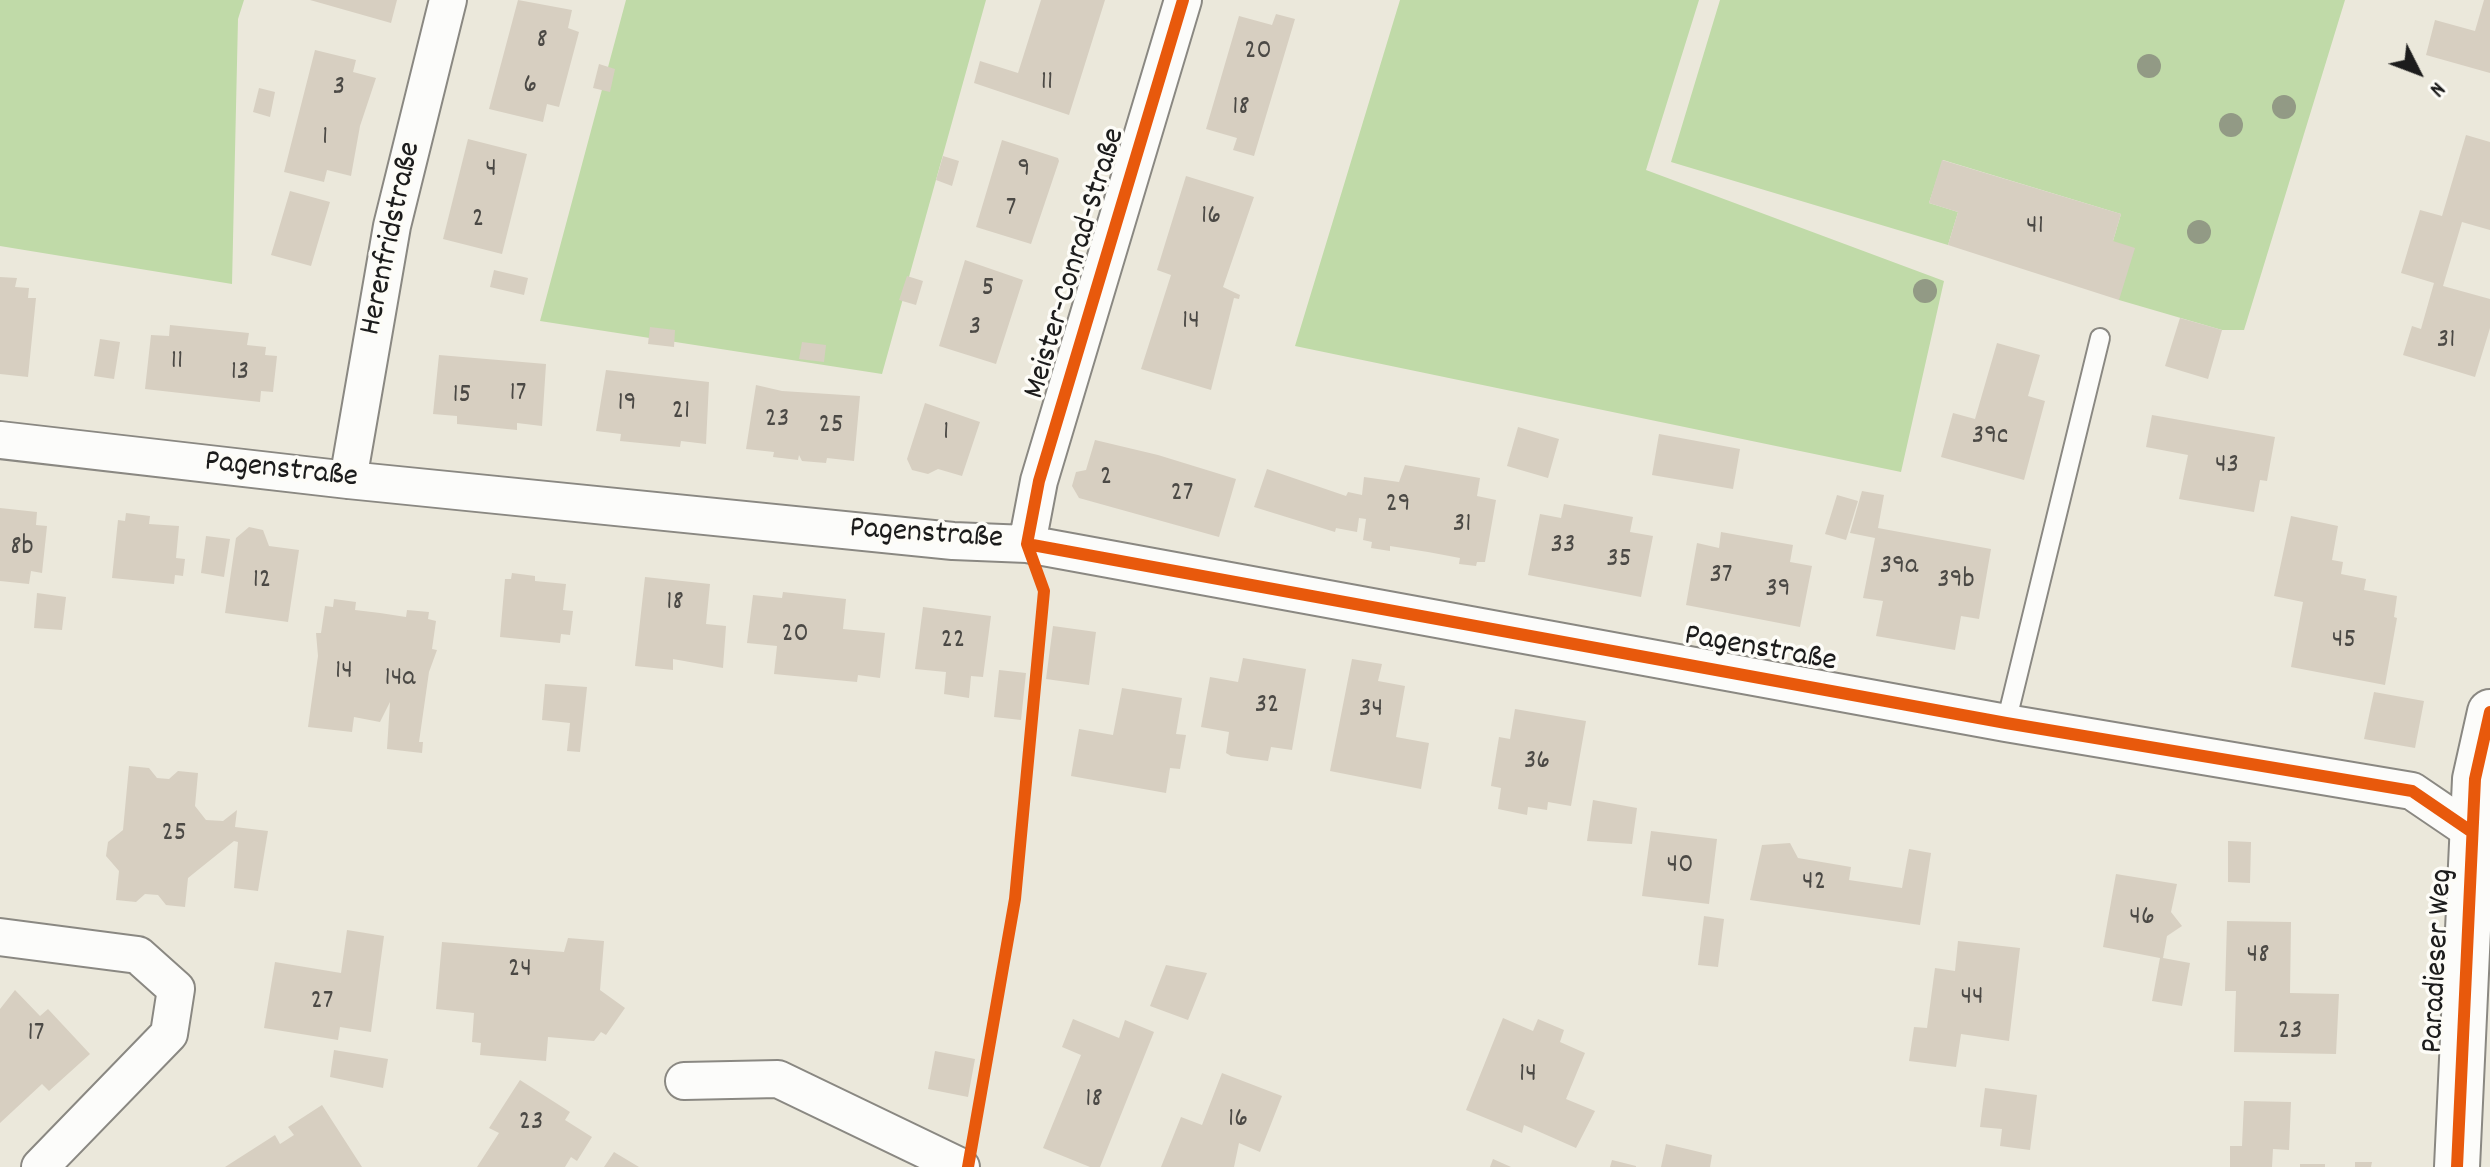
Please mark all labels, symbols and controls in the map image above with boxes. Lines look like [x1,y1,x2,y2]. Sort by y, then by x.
house number: 8 [536,25,548,59]
north arrow [2378,32,2458,112]
house number: 20 [1244,36,1272,70]
house number: 11 [1041,67,1053,101]
house number: 6 [523,70,537,104]
house number: 3 [333,72,345,106]
text: N [2421,74,2451,103]
house number: 18 [1232,92,1250,126]
house number: 1 [322,122,328,156]
street label: Meister-Conrad-Straße [1018,124,1136,404]
street label: Herenfridstraße [354,139,432,339]
house number: 4 [485,154,497,188]
house number: 9 [1018,154,1030,188]
house number: 7 [1006,193,1016,227]
house number: 16 [1201,201,1221,235]
house number: 2 [472,204,484,238]
house number: 41 [2026,211,2044,245]
house number: 5 [982,273,994,307]
house number: 14 [1182,306,1200,340]
house number: 3 [969,312,981,346]
house number: 31 [2437,325,2455,359]
house number: 11 [171,346,183,380]
house number: 13 [231,357,249,391]
house number: 17 [510,378,526,412]
house number: 15 [452,380,472,414]
house number: 19 [618,388,636,422]
house number: 21 [672,396,690,430]
house number: 23 [765,404,789,438]
house number: 25 [818,410,844,444]
house number: 1 [943,417,949,451]
house number: 39c [1972,421,2008,455]
street label: Pagenstraße [202,445,360,499]
house number: 43 [2215,450,2239,484]
house number: 2 [1100,462,1112,496]
house number: 27 [1171,478,1193,512]
house number: 29 [1385,489,1411,523]
house number: 31 [1453,509,1471,543]
street label: Pagenstraße [848,511,1004,561]
house number: 33 [1551,530,1575,564]
house number: 8b [10,532,34,566]
house number: 35 [1606,544,1632,578]
house number: 39a [1880,551,1918,585]
house number: 37 [1709,560,1733,594]
house number: 12 [253,565,271,599]
house number: 39b [1937,565,1975,599]
house number: 39 [1765,574,1791,608]
house number: 18 [666,587,684,621]
house number: 20 [781,619,809,653]
street label: Pagenstraße [1681,619,1839,683]
house number: 22 [941,625,965,659]
house number: 45 [2332,625,2356,659]
house number: 14 [335,656,353,690]
house number: 14a [385,663,415,697]
house number: 32 [1255,690,1279,724]
house number: 34 [1359,694,1383,728]
house number: 36 [1524,746,1550,780]
house number: 25 [161,818,187,852]
house number: 40 [1667,850,1693,884]
house number: 42 [1802,867,1826,901]
street label: Paradieser Weg [2416,868,2464,1054]
house number: 46 [2129,902,2155,936]
house number: 48 [2247,940,2269,974]
house number: 24 [508,954,532,988]
house number: 44 [1960,982,1984,1016]
house number: 27 [311,986,333,1020]
house number: 23 [2278,1016,2302,1050]
house number: 17 [28,1018,44,1052]
house number: 14 [1519,1059,1537,1093]
house number: 18 [1085,1084,1103,1118]
house number: 16 [1228,1104,1248,1138]
house number: 23 [519,1107,543,1141]

